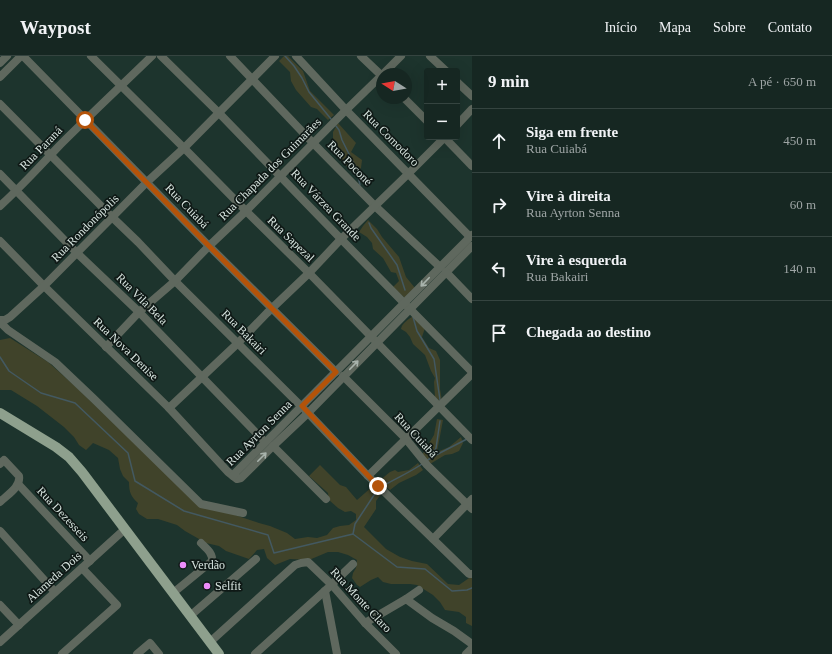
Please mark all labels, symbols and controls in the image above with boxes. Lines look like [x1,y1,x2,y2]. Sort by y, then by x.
text: Waypost [20,17,91,38]
text: Início [604,20,637,35]
text: Mapa [659,20,691,35]
text: Sobre [713,20,746,35]
text: Contato [768,20,812,35]
north arrow [376,68,412,104]
map controls [424,68,460,140]
button: + [424,68,460,104]
text: 9 min [488,72,529,91]
text: A pé · 650 m [748,74,816,89]
button: − [424,104,460,140]
street label: Rua Comodoro [360,107,422,169]
route start [76,111,94,129]
street label: Rua Chapada dos Guimarães [216,115,324,223]
street label: Rua Paraná [17,123,66,173]
text: Siga em frente [526,124,618,140]
icon: ahead [488,130,510,152]
text: 450 m [783,133,816,148]
street label: Rua Poconé [325,138,375,188]
text: Rua Cuiabá [526,141,587,156]
street label: Rua Várzea Grande [288,166,364,244]
street label: Rua Cuiabá [162,181,212,232]
text: Vire à direita [526,188,611,204]
street label: Rua Rondonópolis [48,191,122,265]
icon: right [488,194,510,216]
text: 60 m [790,197,816,212]
text: Rua Ayrton Senna [526,205,620,220]
street label: Rua Sapezal [265,213,318,265]
text: Vire à esquerda [526,252,627,268]
icon: left [488,258,510,280]
text: 140 m [783,261,816,276]
text: Rua Bakairi [526,269,588,284]
street label: Rua Vila Bela [113,270,171,328]
one-way arrow [420,277,430,287]
street label: Rua Bakairi [219,307,270,358]
street label: Rua Nova Denise [91,315,161,383]
icon: arrive [488,322,510,344]
text: Chegada ao destino [526,324,651,340]
one-way arrow [349,360,359,370]
street label: Rua Ayrton Senna [223,397,295,469]
street label: Rua Cuiabá [392,410,441,461]
one-way arrow [257,452,267,461]
route end [369,477,387,495]
street label: Rua Dezesseis [34,484,92,544]
street label: Alameda Dois [24,548,85,605]
place label: Verdão [191,558,225,572]
marker: Verdão [178,560,188,570]
street label: Rua Monte Claro [327,565,395,635]
place label: Selfit [215,579,242,593]
marker: Selfit [202,581,212,591]

